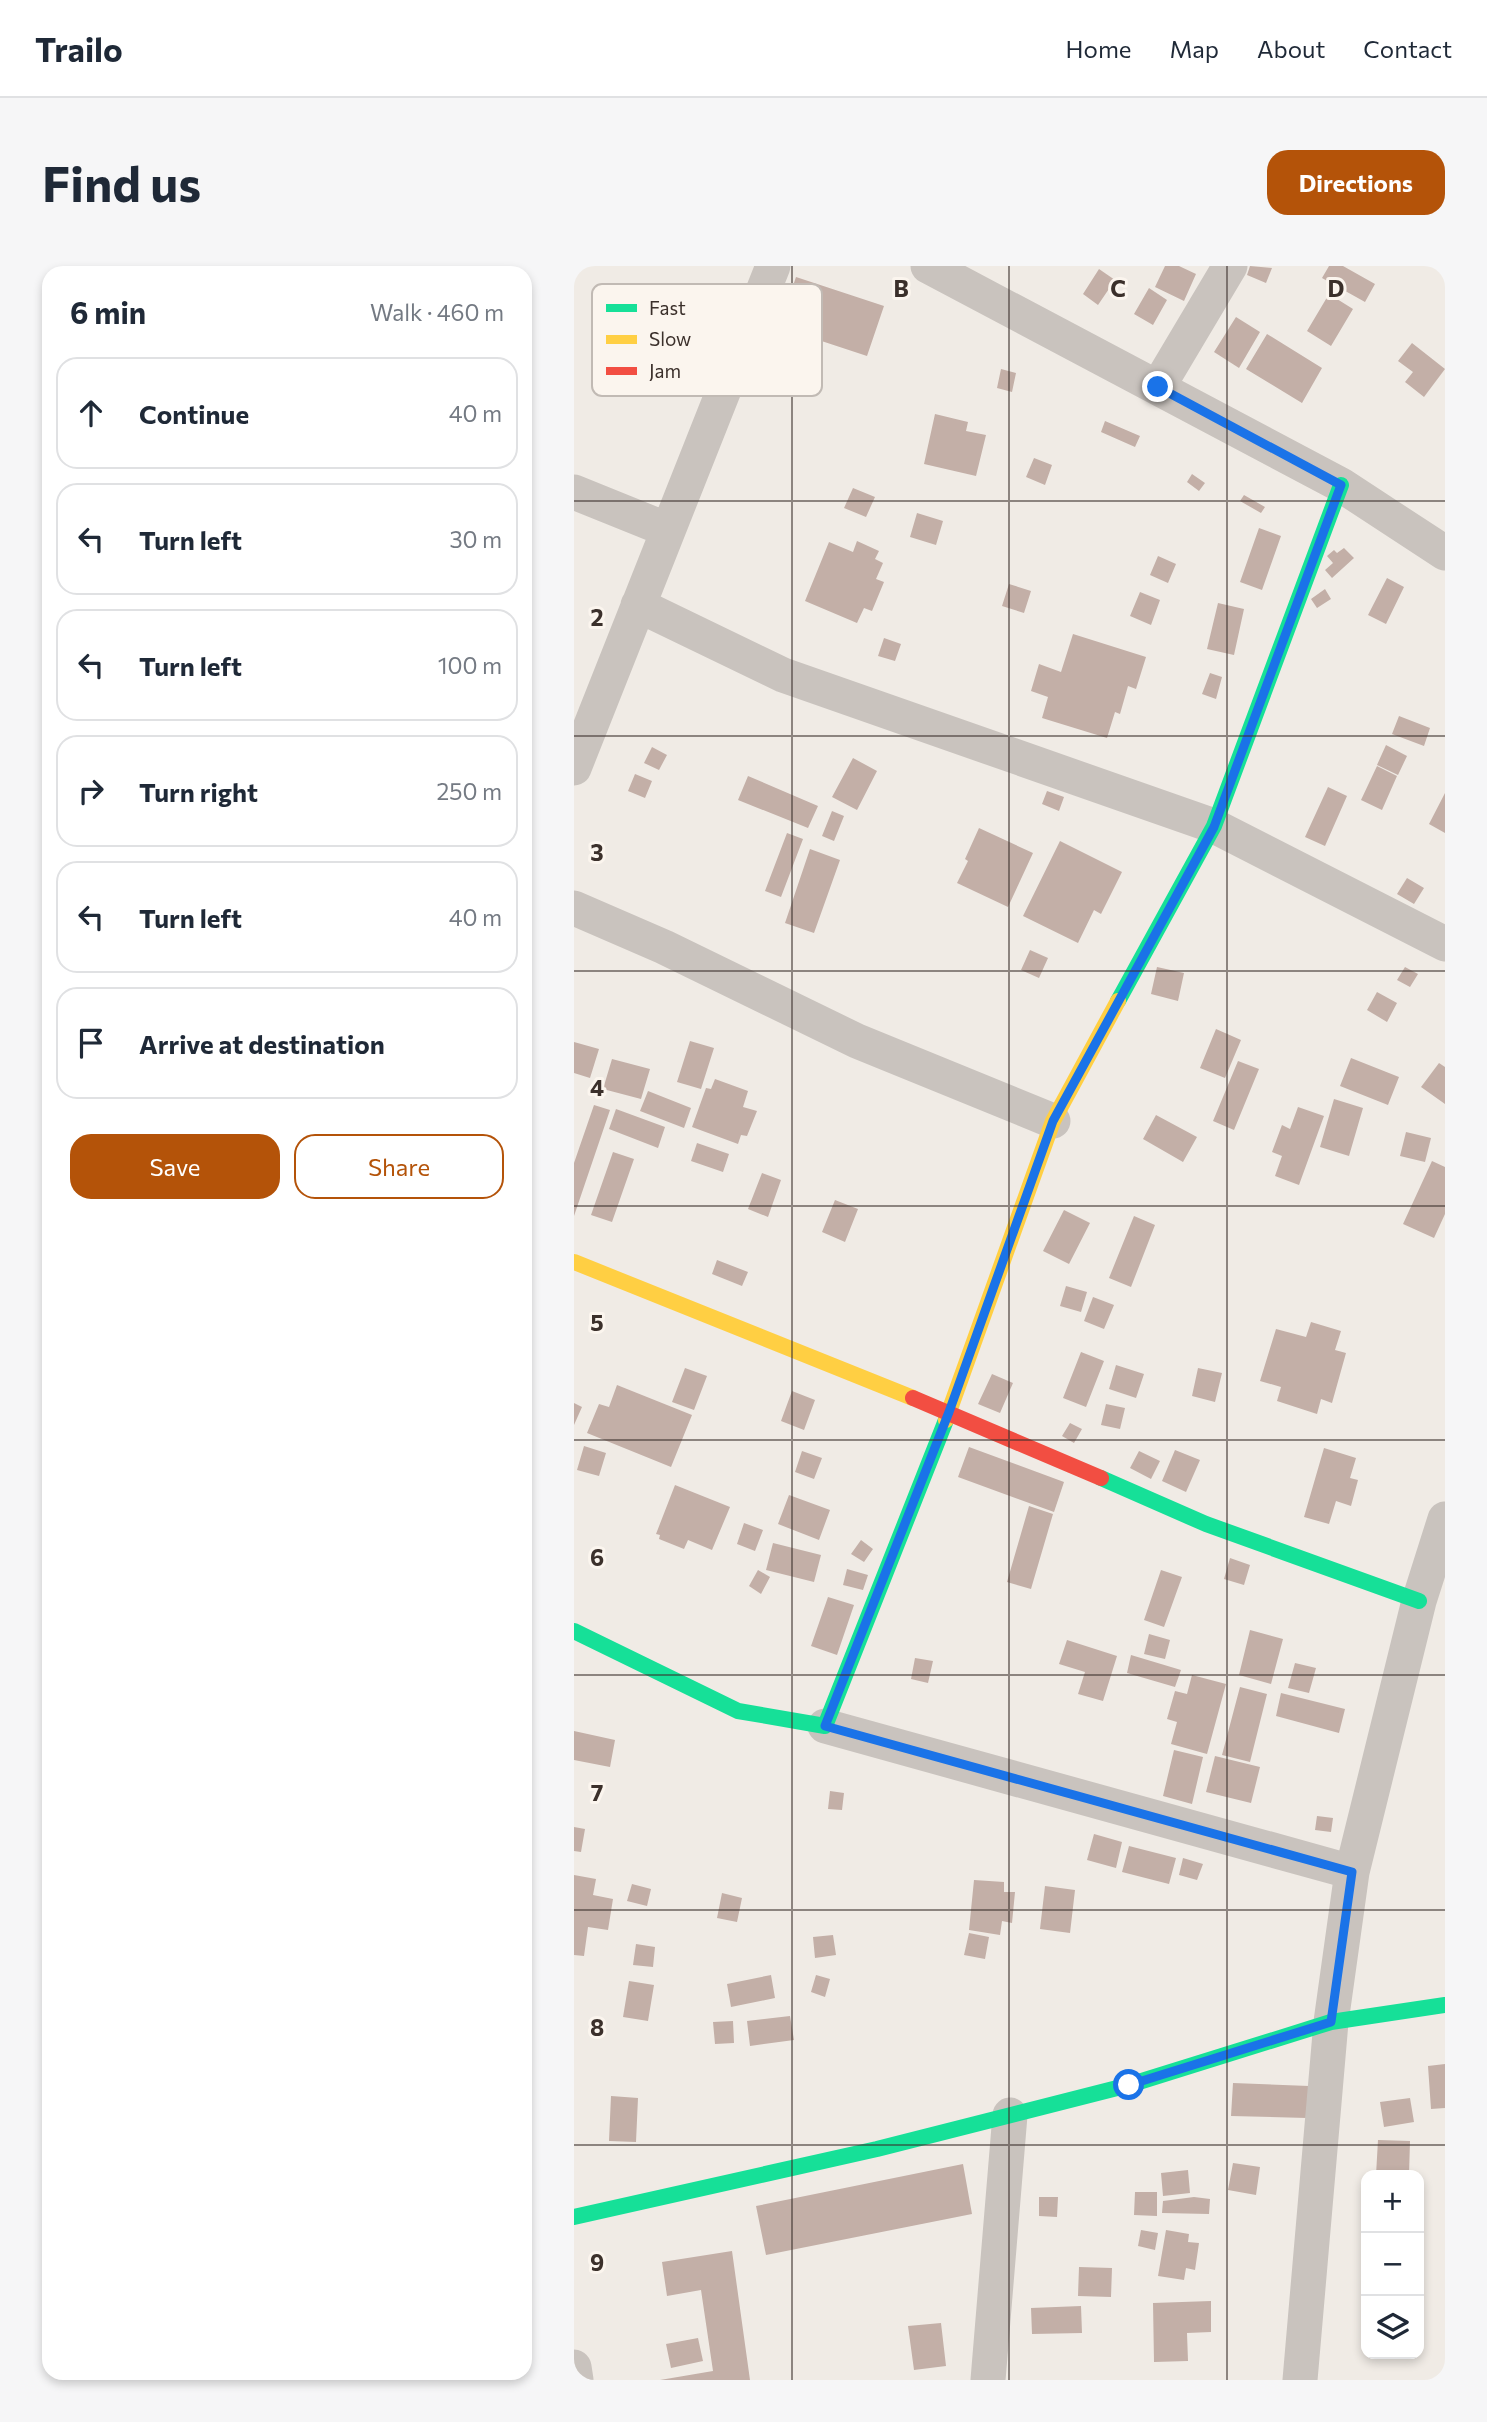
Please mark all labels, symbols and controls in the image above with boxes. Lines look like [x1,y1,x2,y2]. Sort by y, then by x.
text: Trailo [35,28,123,69]
text: Home [1066,34,1132,63]
text: Map [1170,34,1219,63]
text: About [1257,34,1325,63]
text: Contact [1363,34,1452,63]
button: Directions [1267,150,1445,215]
text: Find us [42,152,201,212]
text: B [893,274,909,302]
text: C [1110,274,1126,302]
text: D [1328,274,1345,302]
legend [592,284,822,396]
text: 6 min [70,293,146,330]
text: Fast [649,296,686,319]
text: Walk · 460 m [370,298,504,326]
text: Slow [649,327,691,350]
text: Jam [649,359,681,382]
route end [1142,371,1173,402]
icon: ahead [72,394,110,432]
text: Continue [139,398,249,429]
text: 40 m [449,399,502,427]
icon: left [72,520,110,558]
text: Turn left [139,524,242,555]
text: 30 m [449,525,502,553]
text: 2 [590,603,604,631]
icon: left [72,646,110,684]
text: Turn left [139,650,242,681]
text: 100 m [438,651,502,679]
icon: right [72,772,110,810]
text: Turn right [139,776,258,807]
text: 250 m [437,777,502,805]
text: 3 [590,838,604,866]
icon: left [72,898,110,936]
text: Turn left [139,902,242,933]
text: 40 m [449,903,502,931]
icon: arrive [72,1024,110,1062]
text: Arrive at destination [139,1028,385,1059]
text: 4 [590,1073,604,1101]
button: Save [70,1134,280,1199]
button: Share [294,1134,504,1199]
text: 5 [590,1308,604,1336]
text: 6 [590,1543,604,1571]
text: 7 [591,1778,603,1806]
text: 8 [590,2013,604,2041]
route start [1113,2069,1144,2100]
map controls [1361,2170,1424,2359]
button: + [1361,2170,1424,2233]
button: − [1361,2233,1424,2296]
text: 9 [590,2248,604,2276]
button: layers [1361,2296,1424,2359]

